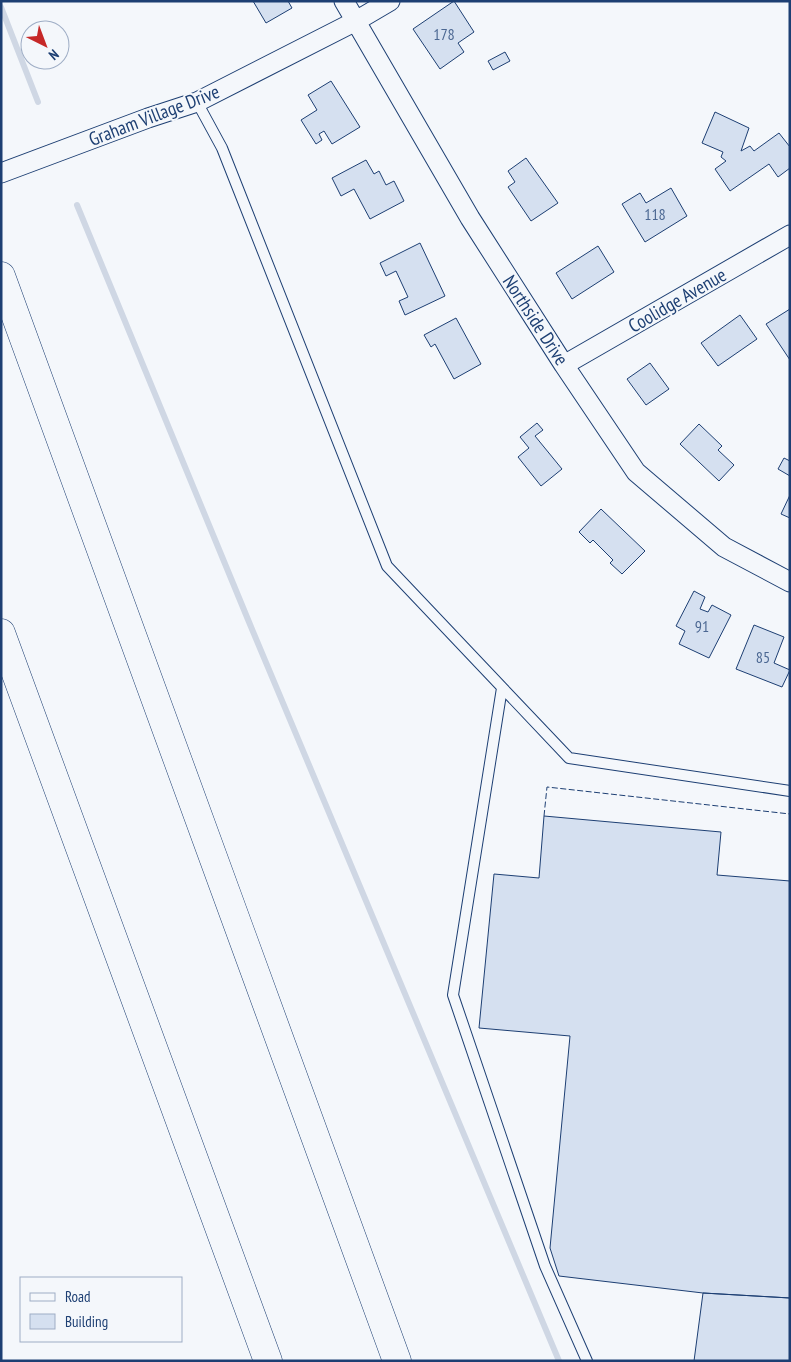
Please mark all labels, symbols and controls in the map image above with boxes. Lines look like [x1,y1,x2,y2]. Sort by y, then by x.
north arrow [20,20,70,70]
house number: 178 [433,24,455,44]
text: N [45,45,63,64]
street label: Graham Village Drive [85,79,223,151]
house number: 118 [644,204,666,224]
street label: Coolidge Avenue [624,262,730,338]
street label: Northside Drive [498,270,574,370]
house number: 91 [695,616,709,636]
house number: 85 [756,647,770,667]
legend [20,1277,182,1342]
text: Road [65,1287,91,1306]
text: Building [65,1312,108,1331]

